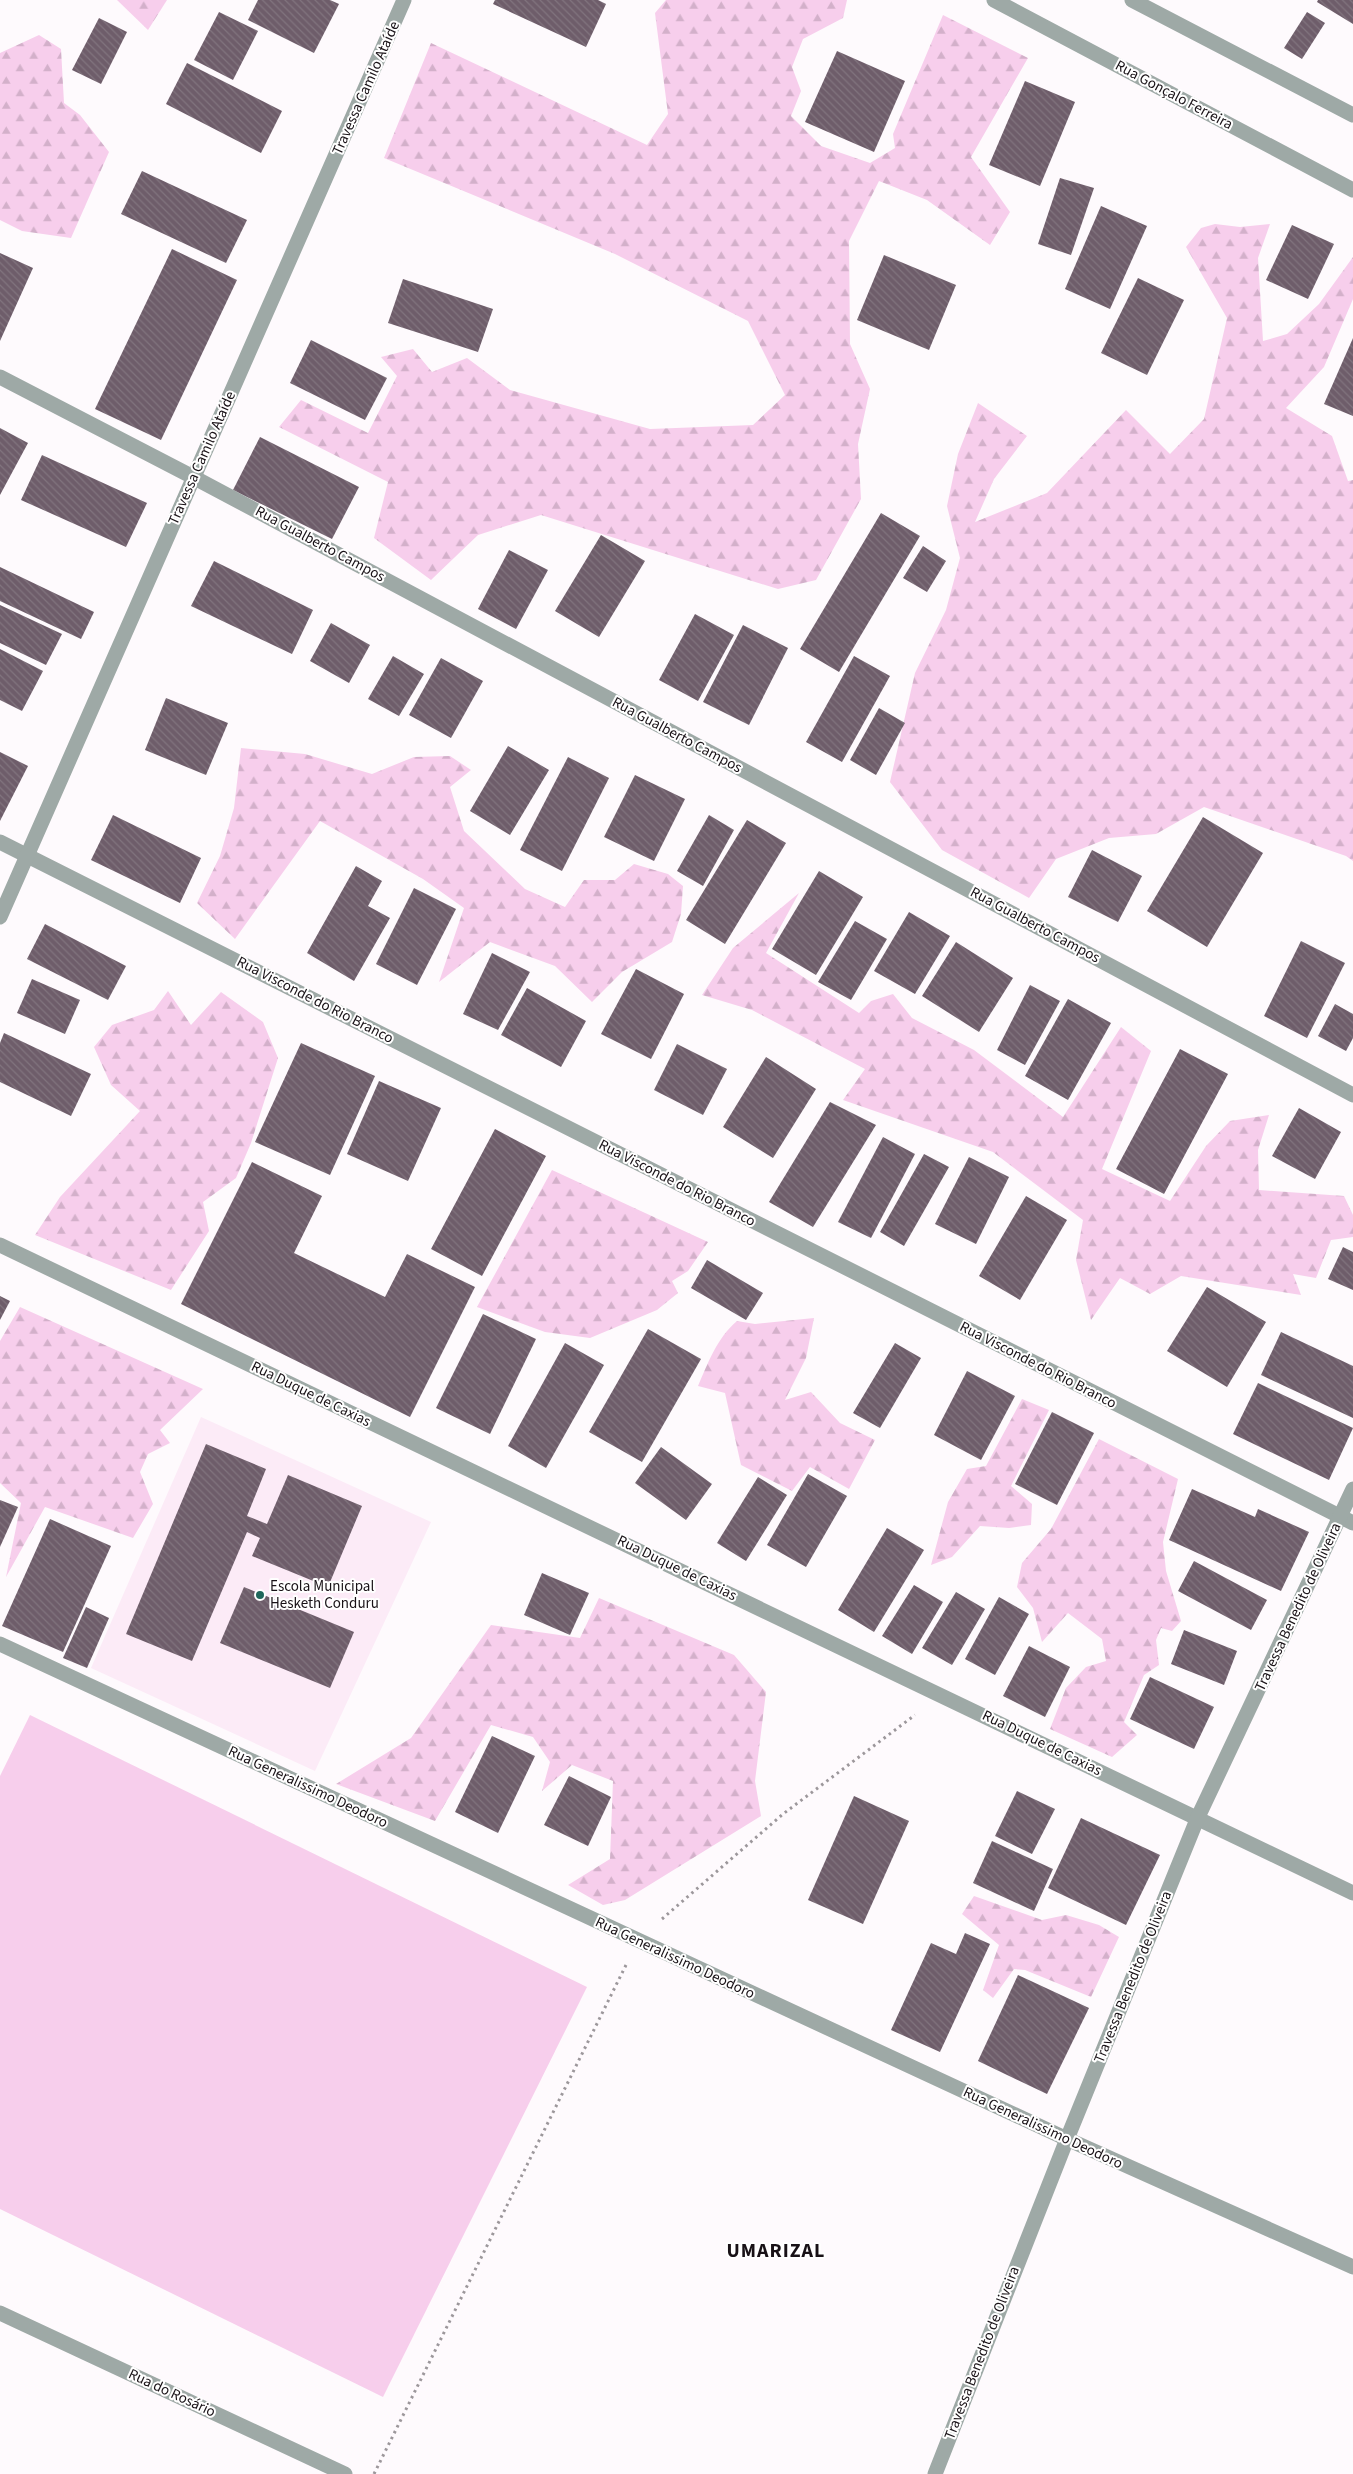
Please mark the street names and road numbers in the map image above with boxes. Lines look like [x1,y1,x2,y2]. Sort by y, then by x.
street label: Travessa Camilo Ataíde [327,18,405,158]
street label: Rua Gonçalo Ferreira [1111,55,1237,135]
street label: Travessa Camilo Ataíde [163,388,241,528]
street label: Rua Gualberto Campos [251,501,389,587]
street label: Rua Gualberto Campos [608,692,746,778]
street label: Rua Gualberto Campos [966,882,1104,968]
street label: Rua Visconde do Rio Branco [233,951,397,1049]
street label: Rua Visconde do Rio Branco [595,1134,759,1232]
street label: Rua Visconde do Rio Branco [956,1316,1120,1414]
street label: Rua Duque de Caxias [248,1356,374,1432]
street label: Travessa Benedito de Oliveira [1250,1519,1346,1695]
street label: Rua Duque de Caxias [614,1530,740,1606]
street label: Rua Duque de Caxias [979,1705,1105,1781]
street label: Rua Generalissimo Deodoro [225,1741,391,1833]
street label: Travessa Benedito de Oliveira [1089,1888,1177,2066]
street label: Rua Generalissimo Deodoro [592,1912,758,2004]
street label: Rua Generalissimo Deodoro [960,2082,1126,2174]
street label: Travessa Benedito de Oliveira [939,2263,1025,2443]
street label: Rua do Rosário [125,2364,219,2422]

